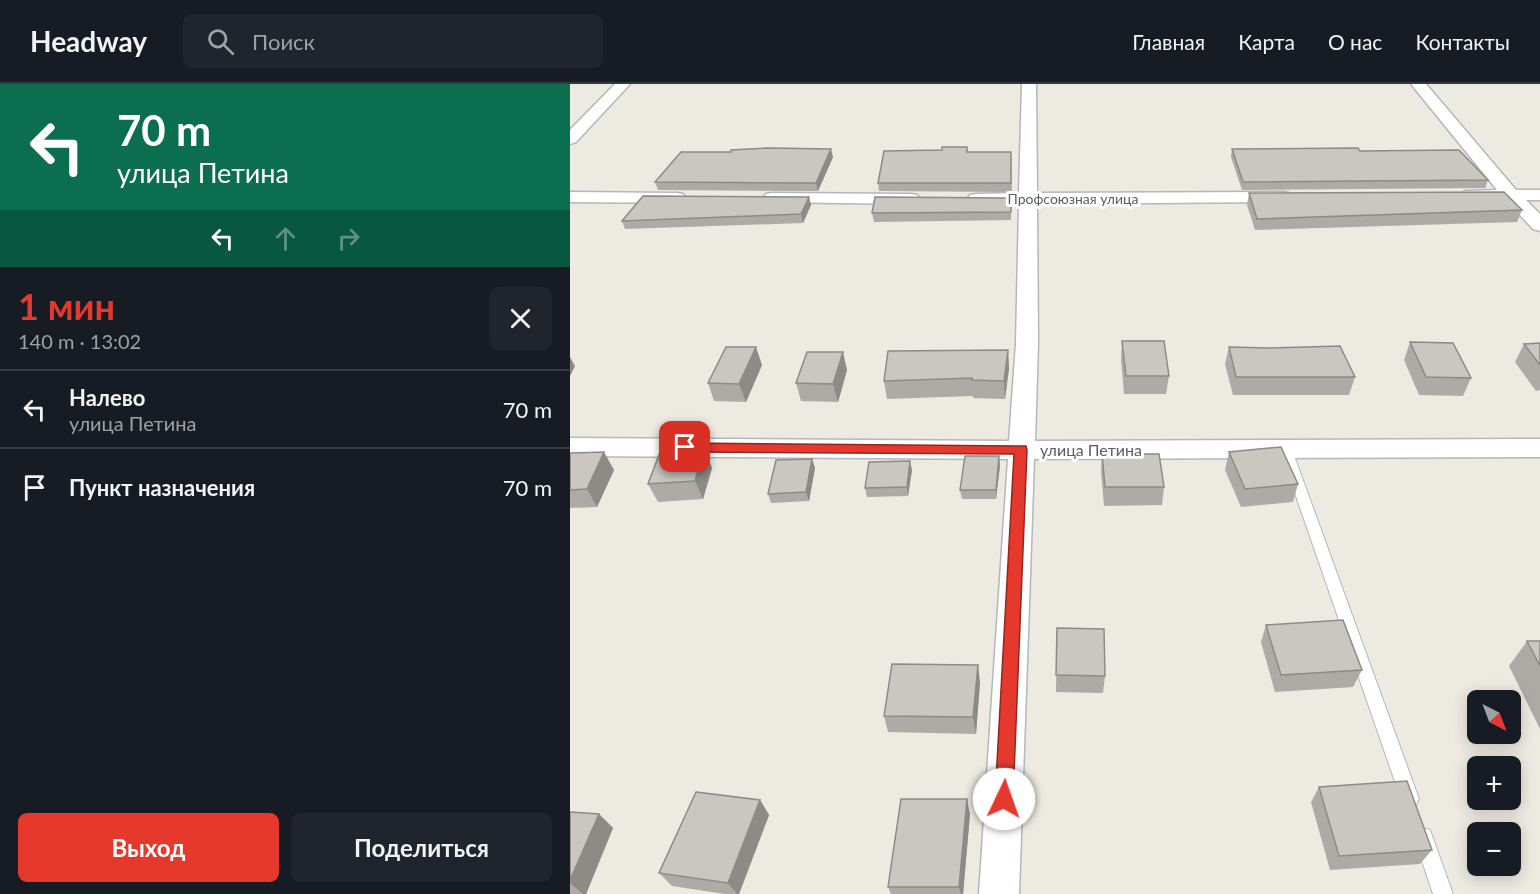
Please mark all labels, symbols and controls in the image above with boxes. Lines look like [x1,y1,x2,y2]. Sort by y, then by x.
search box [183,14,603,68]
text: Headway [30,24,147,58]
icon: search [204,25,237,58]
text: Поиск [252,28,315,55]
text: Главная [1132,29,1205,54]
text: Карта [1238,29,1295,54]
text: О нас [1328,29,1382,54]
text: Контакты [1415,29,1510,54]
text: 70 m [117,105,211,155]
icon: left [18,108,96,186]
text: улица Петина [117,156,289,189]
street label: Профсоюзная улица [1007,190,1139,207]
icon: left [206,222,239,255]
icon: ahead [269,222,302,255]
icon: right [332,222,365,255]
text: 1 мин [18,284,115,328]
button: close [489,287,552,350]
text: 140 m · 13:02 [18,329,141,353]
text: Налево [69,384,145,411]
icon: left [18,393,51,426]
text: 70 m [503,396,552,423]
text: улица Петина [69,411,196,435]
pin [659,421,710,472]
icon: arrive [668,430,701,463]
street label: улица Петина [1040,440,1142,459]
icon: arrive [18,471,51,504]
text: Пункт назначения [69,474,255,501]
text: 70 m [503,474,552,501]
north arrow [1467,690,1521,744]
map controls [1467,690,1521,876]
button: + [1467,756,1521,810]
position arrow [972,767,1036,831]
button: Выход [18,813,279,882]
button: Поделиться [291,813,552,882]
button: − [1467,822,1521,876]

